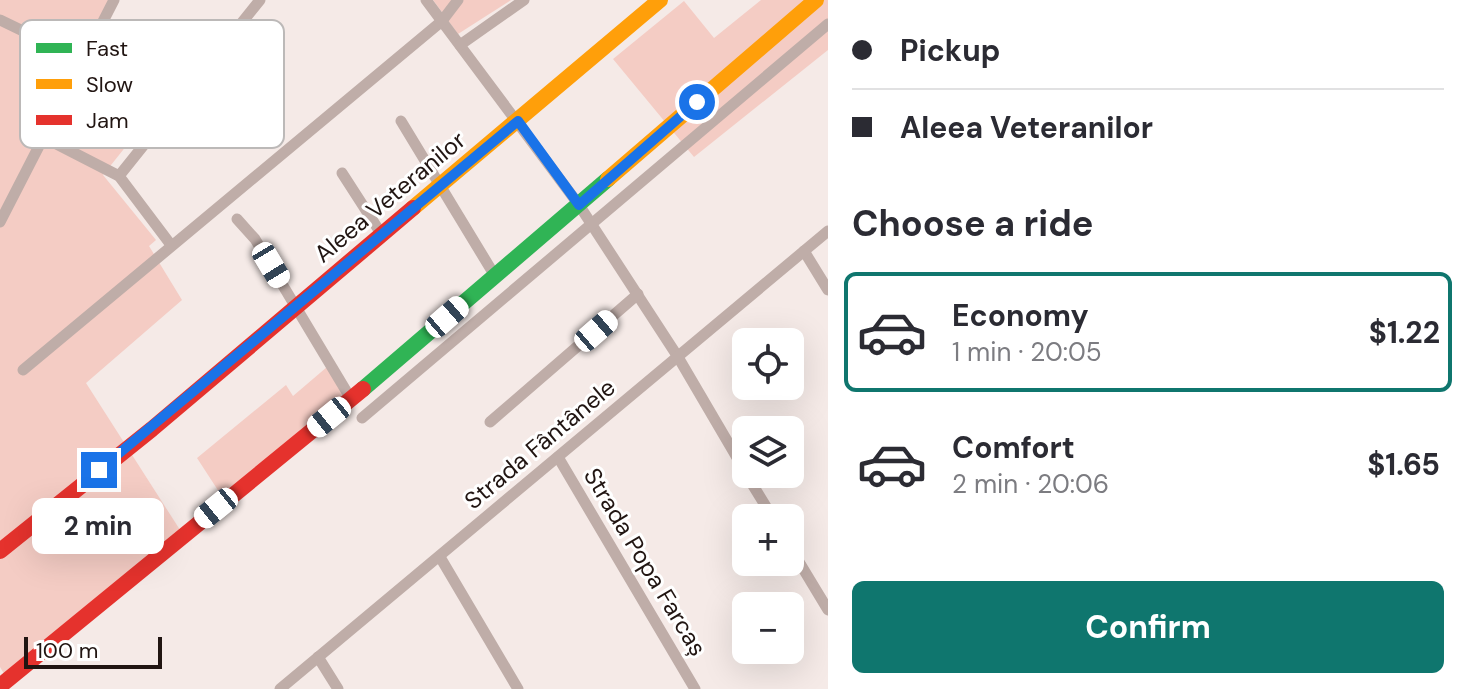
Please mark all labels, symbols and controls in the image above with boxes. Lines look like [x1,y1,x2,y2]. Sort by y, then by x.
legend [20,20,284,148]
text: Pickup [900,31,1000,70]
text: Fast [86,34,128,63]
text: Slow [86,70,133,99]
route start [679,84,715,120]
text: Jam [86,106,129,135]
text: Aleea Veteranilor [900,108,1153,147]
street label: Aleea Veteranilor [308,124,472,269]
text: Choose a ride [852,200,1093,247]
car [248,238,294,292]
car [421,292,473,342]
icon: car [856,296,928,368]
text: Economy [952,296,1089,335]
car [570,306,622,356]
text: $1.22 [1369,313,1440,352]
map controls [732,328,804,664]
button: locate [732,328,804,400]
text: 1 min · 20:05 [952,335,1102,369]
street label: Strada Fântânele [458,371,621,516]
car [303,393,355,441]
button: layers [732,416,804,488]
icon: car [856,428,928,500]
text: Comfort [952,428,1075,467]
text: $1.65 [1367,445,1440,484]
route end [81,452,117,488]
street label: Strada Popa Farcaș [577,462,714,661]
text: 2 min · 20:06 [952,467,1109,501]
car [190,484,242,532]
callout: 2 min [33,498,165,554]
button: + [732,504,804,576]
text: 2 min [64,509,132,543]
button: Confirm [852,581,1444,673]
button: − [732,592,804,664]
scale bar [24,633,162,669]
text: 100 m [36,636,98,665]

